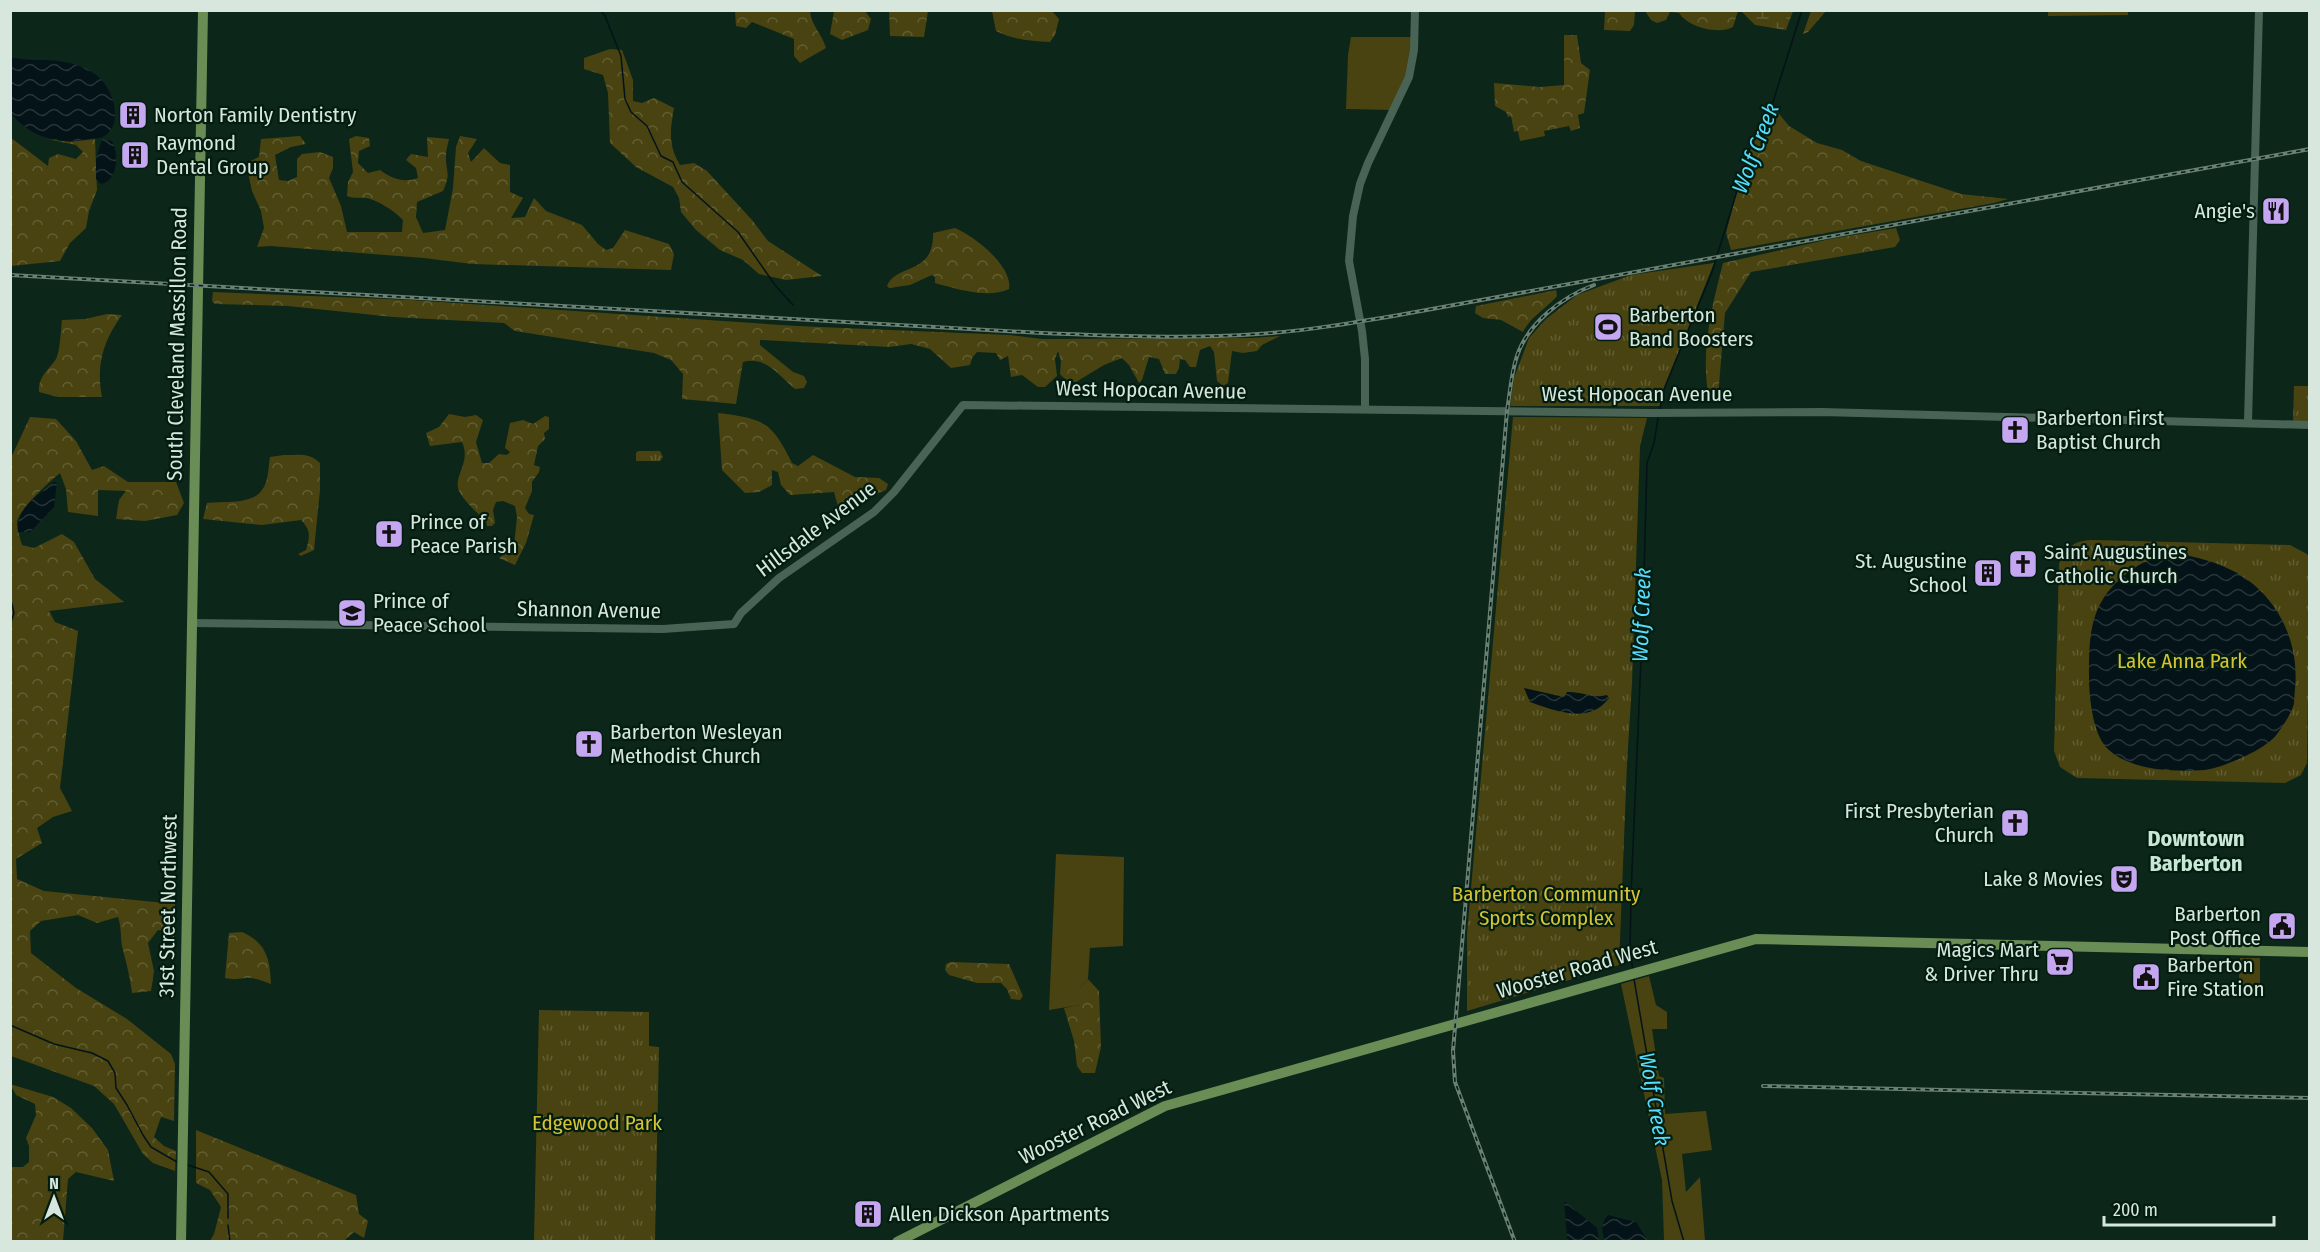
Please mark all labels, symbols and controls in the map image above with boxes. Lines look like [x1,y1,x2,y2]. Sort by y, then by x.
building icon: Norton Family Dentistry [117,99,149,131]
water label: Wolf Creek [1726,99,1785,197]
place label: Norton Family Dentistry [154,102,357,128]
place label: Raymond Dental Group [156,130,269,180]
building icon: Raymond Dental Group [119,139,151,171]
restaurant icon: Angie's [2260,195,2292,227]
place label: Angie's [2195,198,2255,224]
street label: South Cleveland Massillon Road [162,207,192,481]
place label: Barberton Band Boosters [1629,302,1754,352]
sports icon: Barberton Band Boosters [1592,311,1624,343]
street label: West Hopocan Avenue [1055,375,1247,405]
street label: West Hopocan Avenue [1542,381,1732,407]
place label: Barberton First Baptist Church [2036,405,2164,455]
church icon: Barberton First Baptist Church [1999,414,2031,446]
street label: Hillsdale Avenue [751,476,881,582]
place label: Prince of Peace Parish [410,509,518,559]
church icon: Prince of Peace Parish [373,518,405,550]
place label: Saint Augustines Catholic Church [2044,539,2187,589]
place label: St. Augustine School [1855,548,1967,598]
church icon: Saint Augustines Catholic Church [2007,548,2039,580]
building icon: St. Augustine School [1972,557,2004,589]
water label: Wolf Creek [1626,567,1657,663]
place label: Prince of Peace School [373,588,486,638]
street label: Shannon Avenue [517,596,661,624]
school or university icon: Prince of Peace School [336,597,368,629]
park label: Lake Anna Park [2117,648,2247,674]
place label: Barberton Wesleyan Methodist Church [610,719,783,769]
church icon: Barberton Wesleyan Methodist Church [573,728,605,760]
place label: First Presbyterian Church [1844,798,1994,848]
church icon: First Presbyterian Church [1999,807,2031,839]
street label: 31st Street Northwest [153,814,183,998]
district label: Downtown Barberton [2147,825,2245,877]
theatre icon: Lake 8 Movies [2108,863,2140,895]
place label: Lake 8 Movies [1983,866,2103,892]
park label: Barberton Community Sports Complex [1452,881,1641,931]
place label: Barberton Post Office [2169,901,2261,951]
public building icon: Barberton Post Office [2266,910,2298,942]
street label: Wooster Road West [1494,934,1660,1004]
place label: Magics Mart & Driver Thru [1924,937,2039,987]
supermarket icon: Magics Mart & Driver Thru [2044,946,2076,978]
place label: Barberton Fire Station [2167,952,2265,1002]
public building icon: Barberton Fire Station [2130,961,2162,993]
water label: Wolf Creek [1633,1050,1676,1148]
street label: Wooster Road West [1015,1074,1175,1170]
park label: Edgewood Park [532,1110,662,1136]
north arrow [24,1168,84,1228]
text: N [49,1174,59,1193]
scale bar [2104,1189,2274,1227]
building icon: Allen Dickson Apartments [852,1198,884,1230]
text: 200 m [2113,1199,2158,1221]
place label: Allen Dickson Apartments [889,1201,1110,1227]

